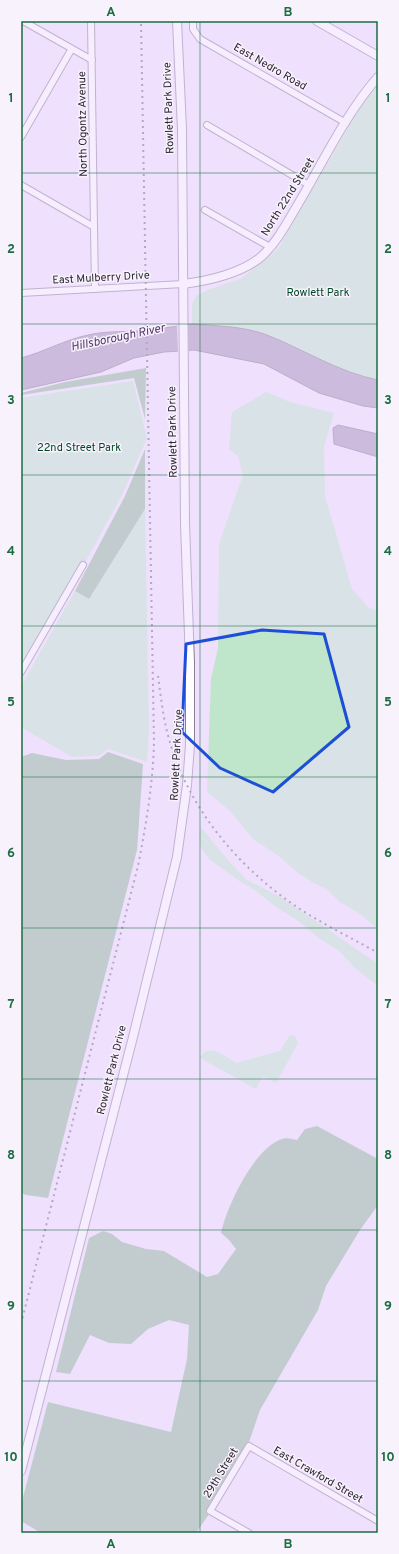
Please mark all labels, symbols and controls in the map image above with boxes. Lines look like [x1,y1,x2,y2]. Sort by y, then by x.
text: A [106,5,116,21]
text: B [284,5,293,21]
street label: East Nedro Road [231,40,309,94]
street label: Rowlett Park Drive [160,62,178,154]
street label: North Ogontz Avenue [75,71,91,177]
text: 1 [8,91,14,107]
text: 1 [385,91,391,107]
street label: North 22nd Street [258,155,318,239]
text: 2 [7,242,15,258]
text: 2 [384,242,392,258]
street label: East Mulberry Drive [52,268,150,288]
park label: Rowlett Park [286,286,350,300]
water label: Hillsborough River [70,320,168,356]
street label: Rowlett Park Drive [165,386,181,478]
text: 3 [7,393,15,409]
text: 3 [384,393,392,409]
park label: 22nd Street Park [37,441,121,455]
text: 4 [7,544,15,560]
text: 4 [384,544,392,560]
text: 5 [7,695,15,711]
text: 5 [384,695,392,711]
street label: Rowlett Park Drive [168,709,186,801]
text: 6 [7,846,15,862]
text: 6 [384,846,392,862]
text: 7 [8,997,15,1013]
text: 7 [385,997,392,1013]
street label: Rowlett Park Drive [94,1024,130,1116]
text: 8 [7,1148,15,1164]
text: 8 [384,1148,392,1164]
text: 9 [7,1299,15,1315]
text: 9 [384,1299,392,1315]
street label: East Crawford Street [271,1444,365,1506]
street label: 29th Street [200,1445,242,1501]
text: 10 [4,1450,18,1466]
text: 10 [381,1450,395,1466]
text: A [106,1537,116,1553]
text: B [284,1537,293,1553]

